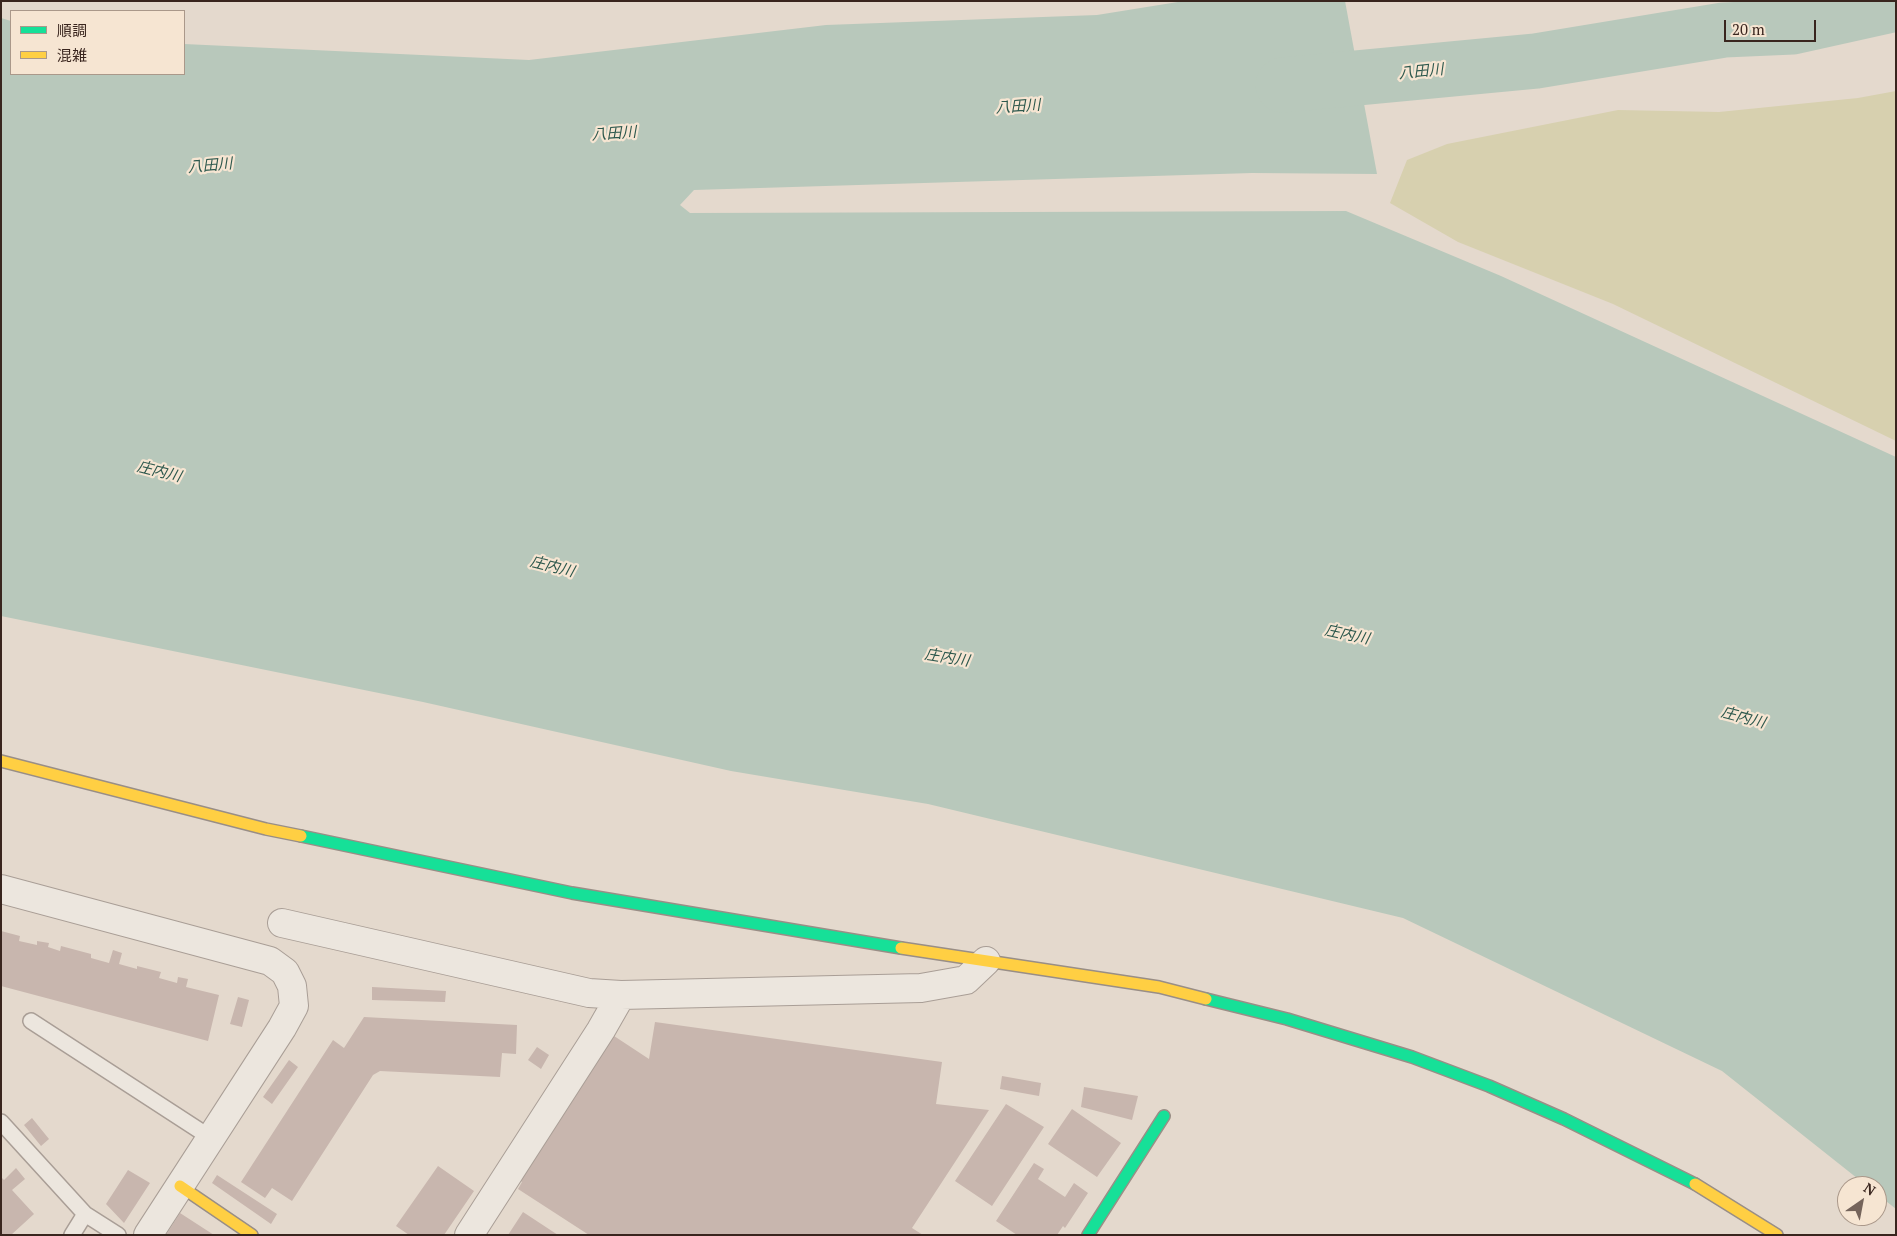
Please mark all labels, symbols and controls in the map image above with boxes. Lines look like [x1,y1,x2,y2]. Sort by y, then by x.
legend [10,10,185,75]
scale bar [1727,10,1820,42]
text: 20 m [1732,19,1765,39]
text: 順調 [57,20,87,40]
text: 混雑 [57,45,87,65]
water label: 八田川 [1398,61,1444,83]
water label: 八田川 [995,96,1041,118]
water label: 八田川 [591,123,637,145]
water label: 八田川 [187,155,233,177]
water label: 庄内川 [135,458,183,486]
water label: 庄内川 [528,553,576,581]
water label: 庄内川 [1323,622,1371,648]
water label: 庄内川 [923,646,971,670]
water label: 庄内川 [1719,703,1767,733]
north arrow [1837,1176,1887,1226]
text: N [1860,1178,1880,1200]

